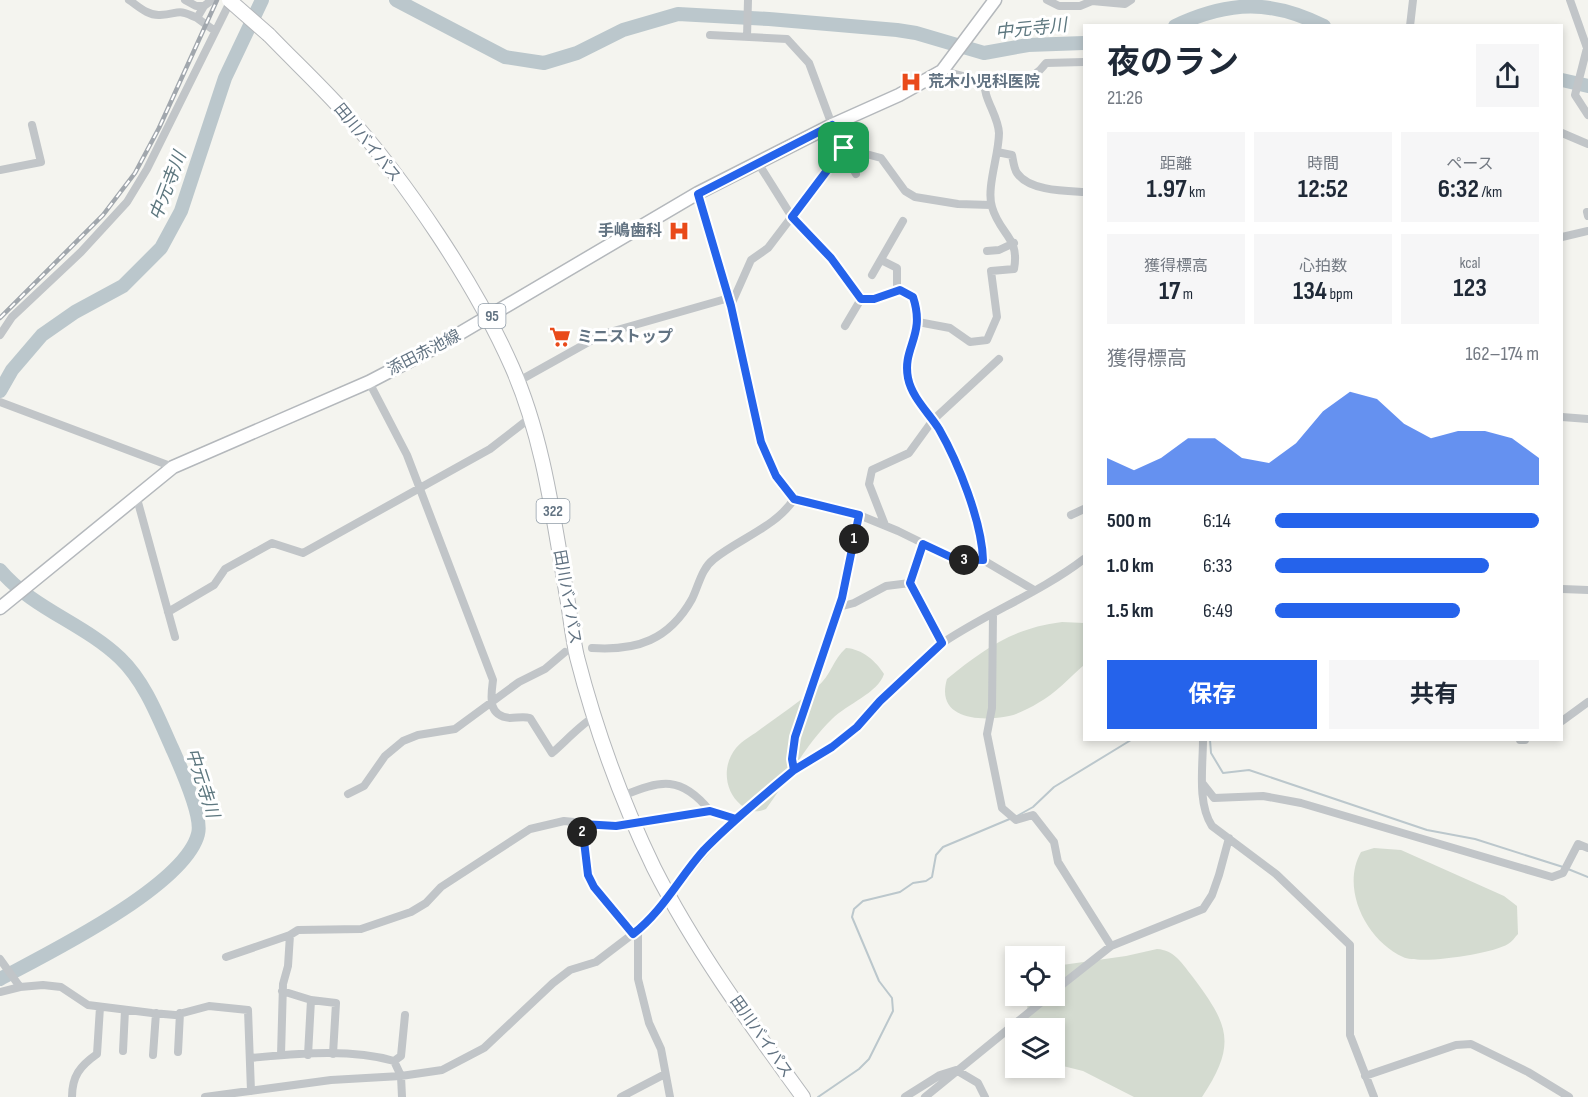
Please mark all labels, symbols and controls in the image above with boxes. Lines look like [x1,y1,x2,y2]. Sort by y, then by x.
water label: 中元寺川 [994,15,1070,43]
text: 夜のラン [1107,43,1239,83]
button: share [1476,44,1539,107]
hospital icon: 荒木小児科医院 [899,70,923,94]
place label: 荒木小児科医院 [928,73,1040,92]
text: 21:26 [1107,86,1143,110]
street label: 田川バイパス [330,100,404,186]
pin [818,122,869,173]
icon: arrive [827,131,860,164]
water label: 中元寺川 [145,147,191,223]
text: 距離 [1160,155,1192,174]
text: 時間 [1307,155,1339,174]
text: ペース [1446,155,1494,174]
text: 1.97 [1147,174,1187,205]
text: 12:52 [1298,174,1348,205]
text: 6:32 [1438,174,1479,205]
text: km [1187,183,1205,202]
text: /km [1479,183,1502,202]
hospital icon: 手嶋歯科 [667,219,691,243]
place label: 手嶋歯科 [598,221,662,241]
text: kcal [1459,254,1481,273]
text: 獲得標高 [1144,257,1208,276]
text: 心拍数 [1299,257,1347,276]
text: 123 [1453,273,1487,304]
text: 17 [1159,276,1180,307]
text: 134 [1293,276,1327,307]
text: m [1180,285,1193,304]
text: bpm [1327,285,1353,304]
road number: 95 [478,304,506,328]
supermarket icon: ミニストップ [548,325,572,349]
street label: 添田赤池線 [384,326,464,380]
place label: ミニストップ [577,328,673,347]
text: 162–174 m [1465,342,1539,366]
text: 獲得標高 [1107,347,1187,371]
road number: 322 [536,499,570,523]
text: 500 m [1107,509,1151,533]
text: 6:14 [1203,509,1231,533]
pin: 1 [839,524,869,554]
text: 1 [851,529,857,548]
pin: 3 [949,545,979,575]
street label: 田川バイパス [549,548,585,646]
text: 3 [960,550,968,569]
text: 1.0 km [1107,554,1154,578]
text: 6:33 [1203,554,1232,578]
text: 1.5 km [1107,599,1153,623]
text: 6:49 [1203,599,1233,623]
button: 保存 [1107,660,1317,729]
button: 共有 [1329,660,1539,729]
water label: 中元寺川 [181,746,224,822]
pin: 2 [567,817,597,847]
text: 2 [578,822,586,841]
map controls [1005,946,1065,1078]
button: locate [1005,946,1065,1006]
street label: 田川バイパス [726,992,796,1082]
button: layers [1005,1018,1065,1078]

